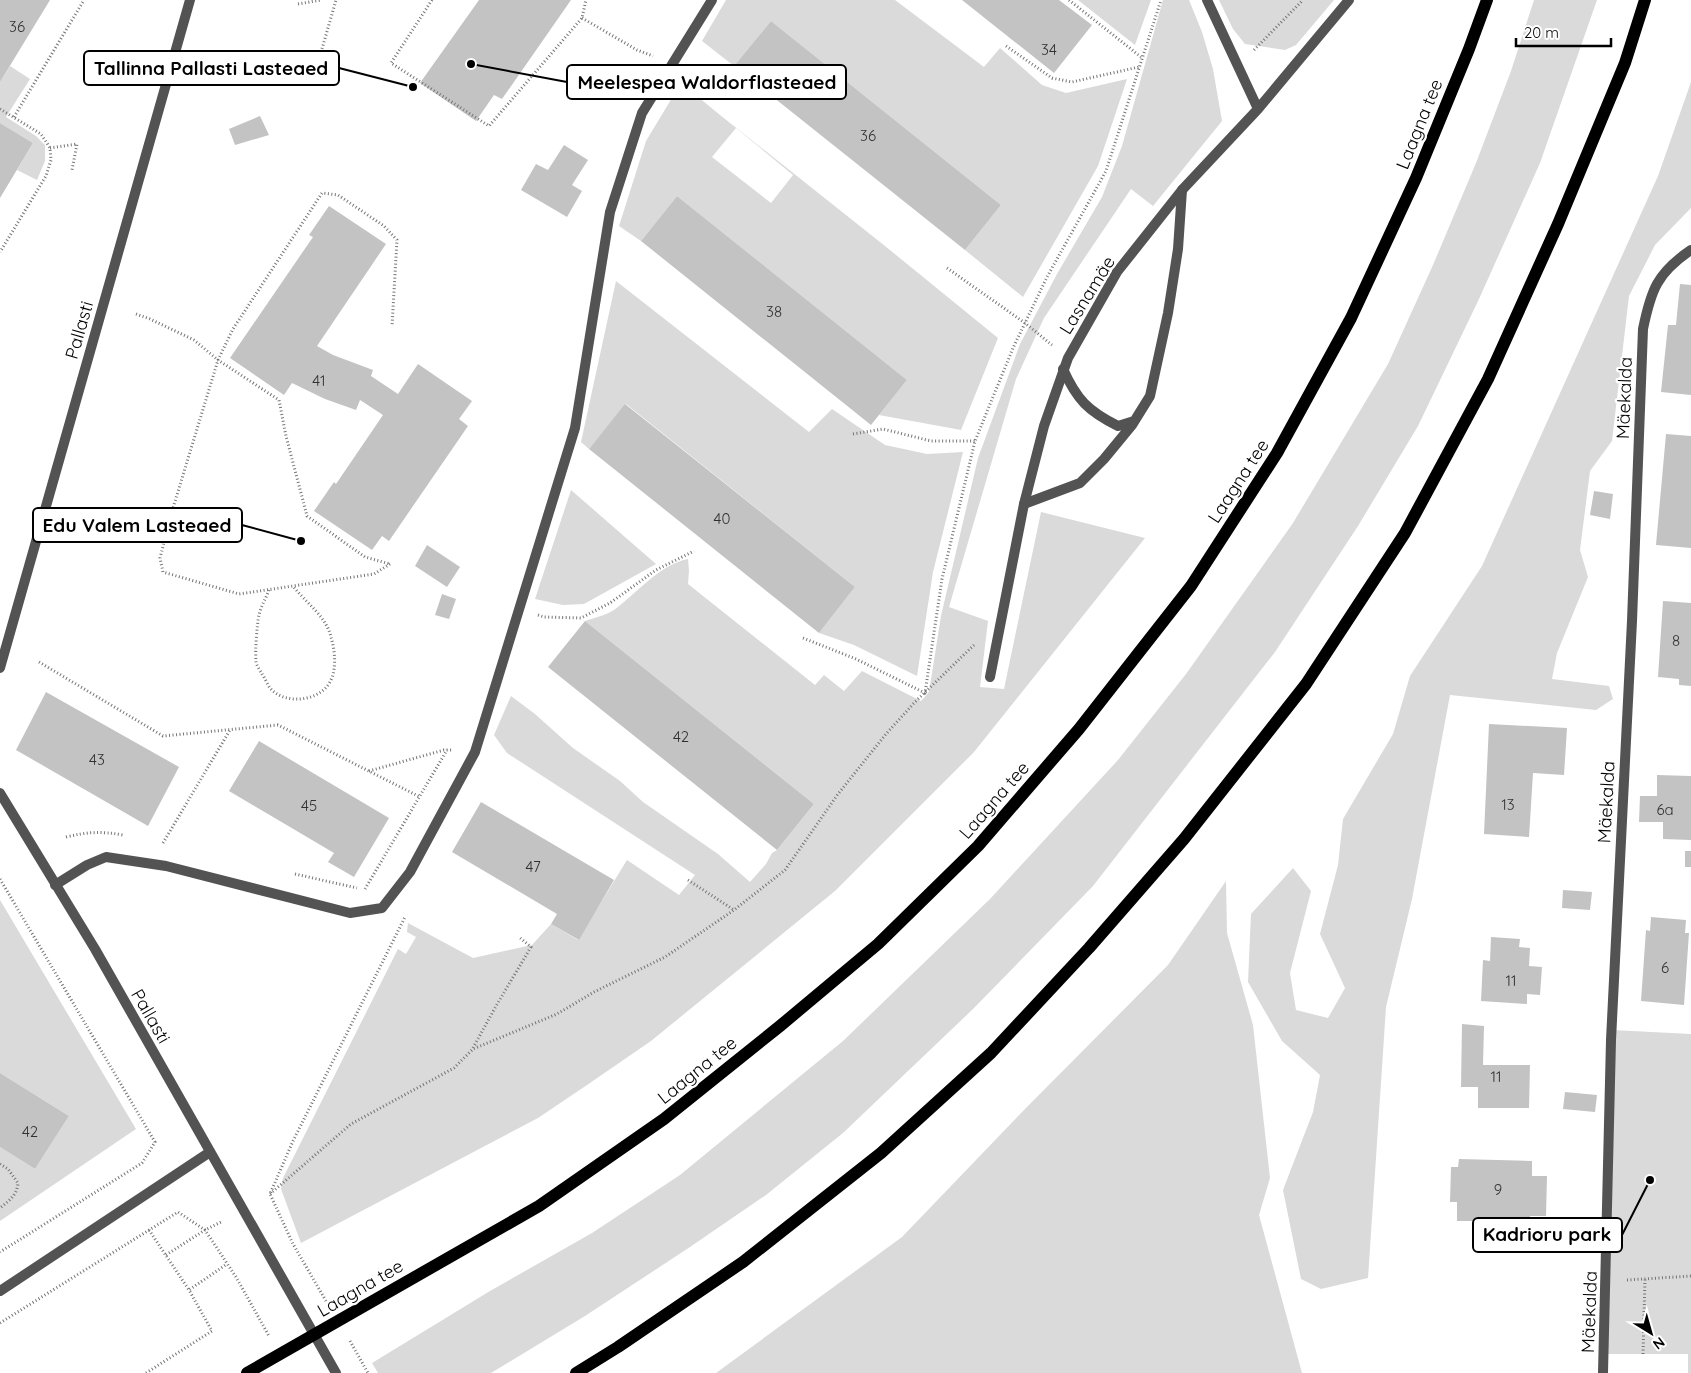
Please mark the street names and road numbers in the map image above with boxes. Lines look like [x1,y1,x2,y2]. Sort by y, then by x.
street label: Laagna tee [1390,75,1448,173]
street label: Lasnamäe [1054,252,1120,338]
street label: Pallasti [60,298,98,362]
street label: Mäekalda [1611,357,1637,439]
street label: Laagna tee [1202,435,1274,527]
street label: Laagna tee [954,756,1034,844]
street label: Mäekalda [1592,760,1620,844]
street label: Pallasti [126,985,176,1047]
street label: Laagna tee [653,1031,741,1109]
street label: Laagna tee [313,1254,407,1322]
street label: Mäekalda [1576,1271,1602,1353]

